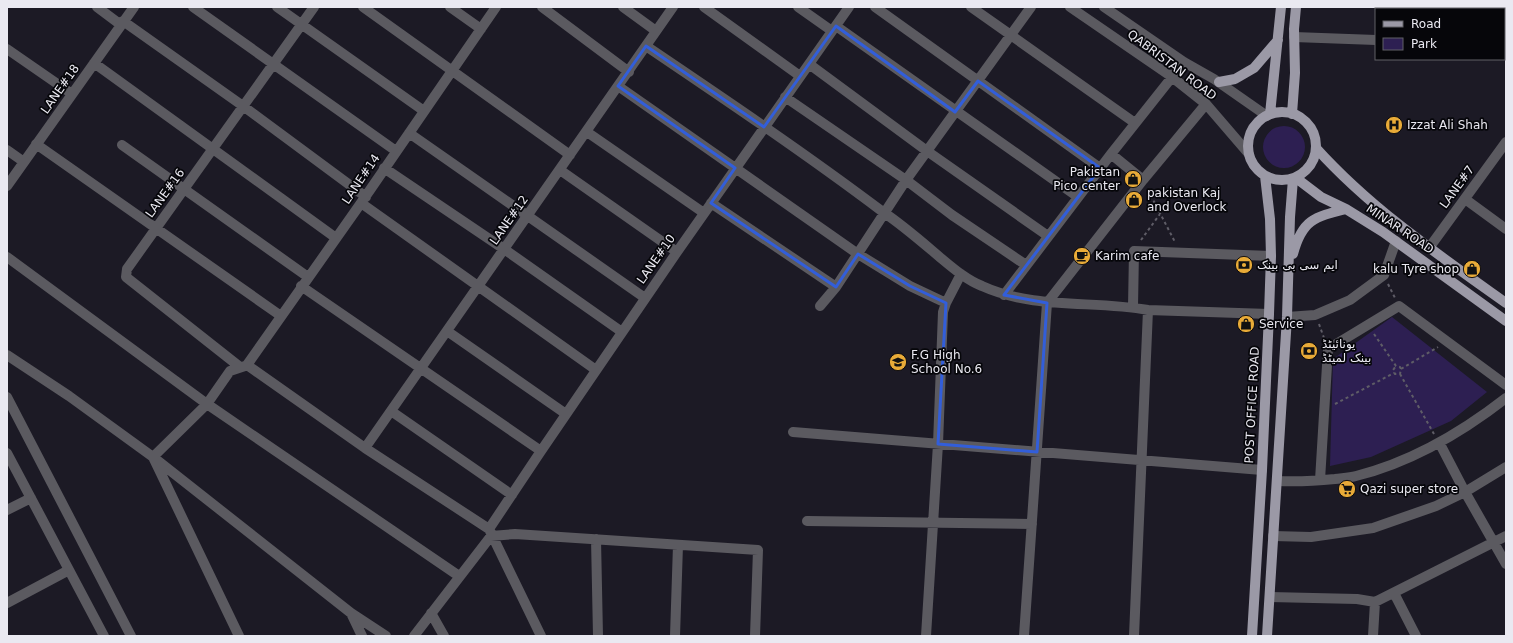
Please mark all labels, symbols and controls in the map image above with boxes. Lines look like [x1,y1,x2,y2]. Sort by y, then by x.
legend [1375,8,1505,60]
text: Road [1411,17,1441,31]
street label: QABRISTAN ROAD [1125,27,1219,103]
text: Park [1411,37,1437,51]
street label: LANE#18 [38,62,82,116]
hospital icon: Izzat Ali Shah [1384,115,1404,135]
place label: Izzat Ali Shah [1407,118,1488,132]
street label: LANE#14 [339,151,383,207]
street label: LANE#7 [1437,163,1477,211]
place label: Pakistan Pico center [1053,165,1120,193]
street label: LANE#16 [143,166,187,220]
shop icon: Pakistan Pico center [1123,169,1143,189]
place label: pakistan Kaj and Overlock [1147,186,1227,214]
shop icon: pakistan Kaj and Overlock [1124,190,1144,210]
street label: LANE#12 [487,193,531,247]
street label: MINAR ROAD [1364,201,1436,257]
street label: LANE#10 [634,232,678,286]
cafe icon: Karim cafe [1072,246,1092,266]
place label: Karim cafe [1095,249,1159,263]
bank icon: ایم سی بی بینک [1234,255,1254,275]
place label: ایم سی بی بینک [1257,258,1338,272]
shop icon: kalu Tyre shop [1462,259,1482,279]
place label: kalu Tyre shop [1373,262,1459,276]
shop icon: Service [1236,314,1256,334]
place label: Service [1259,317,1303,331]
place label: یونائیٹڈ بینک لمیٹڈ [1322,337,1371,365]
bank icon: یونائیٹڈ بینک لمیٹڈ [1299,341,1319,361]
street label: POST OFFICE ROAD [1242,346,1262,464]
place label: F.G High School No.6 [911,348,982,376]
school or university icon: F.G High School No.6 [888,352,908,372]
supermarket icon: Qazi super store [1337,479,1357,499]
place label: Qazi super store [1360,482,1458,496]

